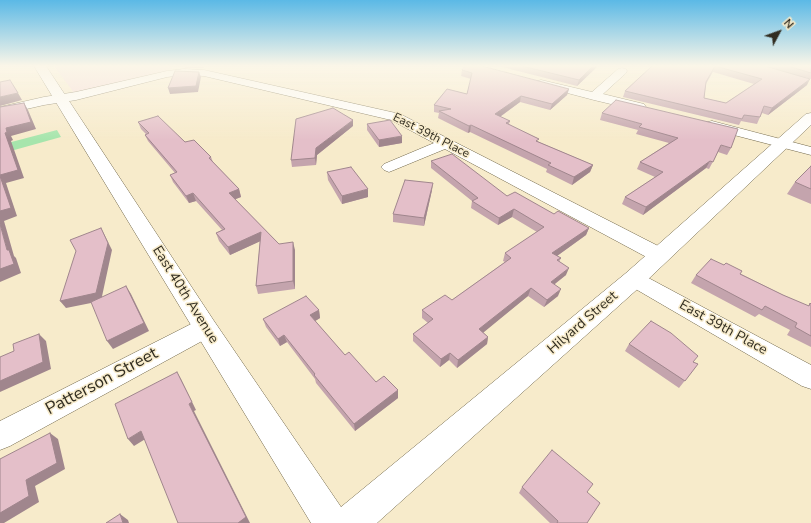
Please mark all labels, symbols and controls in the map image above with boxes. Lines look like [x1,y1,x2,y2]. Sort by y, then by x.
north arrow [759,12,799,52]
text: N [780,16,797,32]
street label: East 39th Place [390,110,472,162]
street label: East 40th Avenue [148,243,222,347]
street label: Hilyard Street [545,288,621,358]
street label: East 39th Place [676,297,770,359]
street label: Patterson Street [42,344,162,420]

